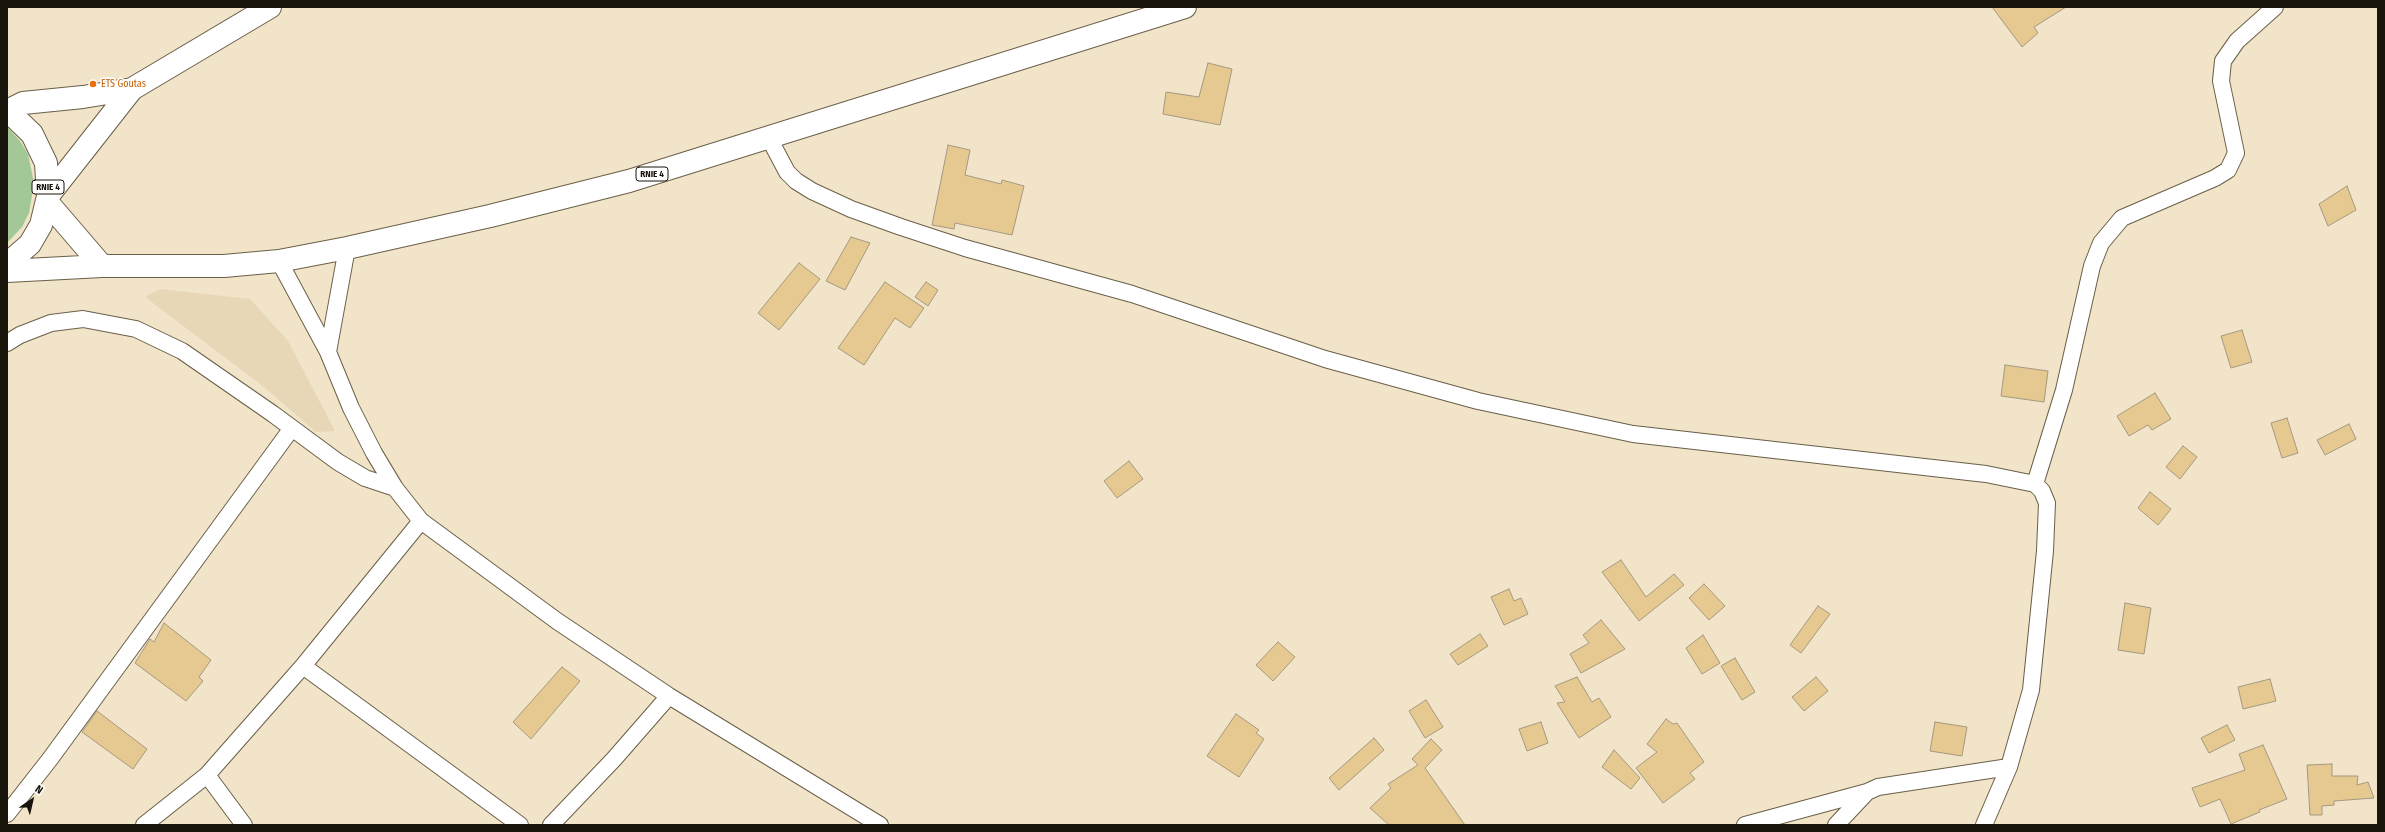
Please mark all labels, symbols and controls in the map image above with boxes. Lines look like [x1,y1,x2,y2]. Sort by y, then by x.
place label: ETS Goutas [101,78,146,90]
marker: ETS Goutas [88,79,98,89]
road number: RNIE 4 [636,167,668,181]
road number: RNIE 4 [32,180,64,194]
north arrow [12,780,52,820]
text: N [33,782,45,797]

